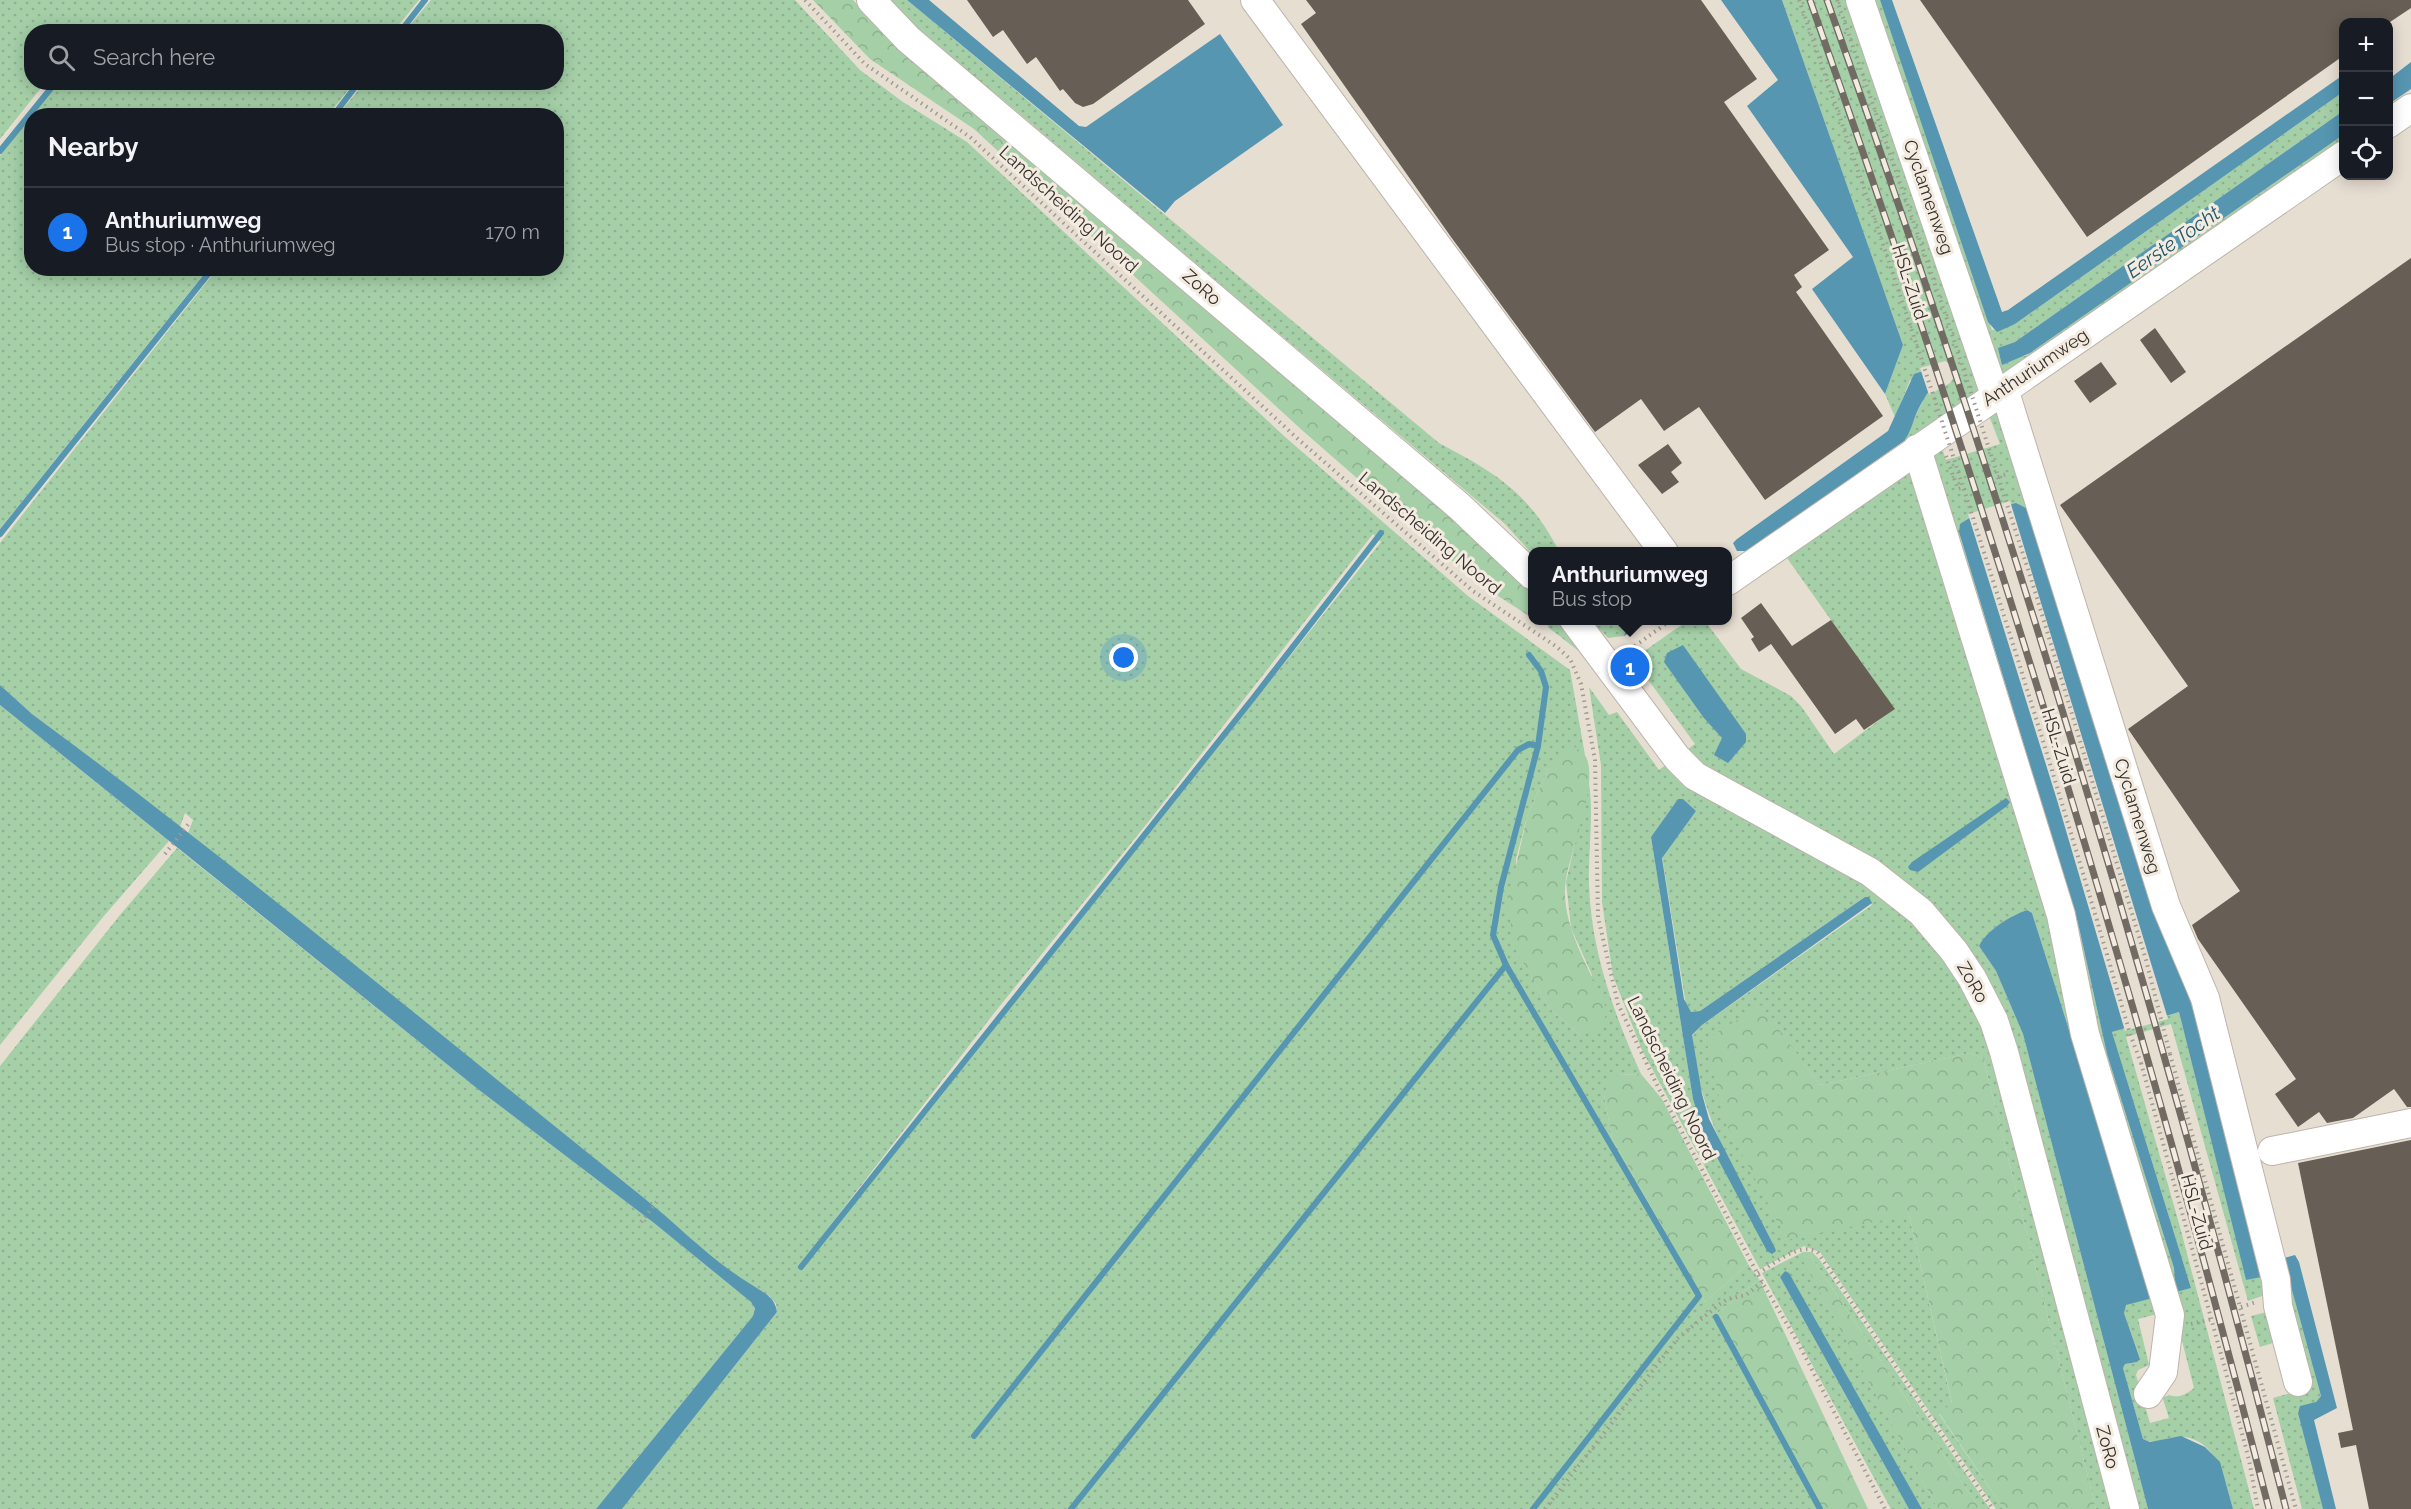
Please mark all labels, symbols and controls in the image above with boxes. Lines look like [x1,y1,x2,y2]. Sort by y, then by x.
map controls [2339,18,2393,180]
button: + [2339,18,2393,72]
search box [24,24,564,90]
icon: search [45,41,78,74]
text: Search here [93,44,215,70]
button: − [2339,72,2393,126]
button: locate [2339,126,2393,180]
text: Nearby [48,132,138,162]
street label: Cyclamenweg [1900,137,1958,257]
street label: Landscheiding Noord [995,141,1143,277]
water label: Eerste Tocht [2122,201,2225,283]
text: Anthuriumweg [105,207,262,233]
text: 1 [63,220,72,244]
text: 170 m [485,220,540,244]
text: Bus stop · Anthuriumweg [105,233,336,257]
street label: HSL-Zuid [1888,242,1932,322]
street label: ZoRo [1179,265,1226,309]
street label: Anthuriumweg [1978,324,2092,410]
street label: Landscheiding Noord [1355,467,1505,599]
popup [1528,547,1732,625]
text: Anthuriumweg [1552,561,1708,587]
text: Bus stop [1552,587,1632,611]
your location [1109,643,1138,672]
pin: 1 [1610,644,1650,690]
street label: HSL-Zuid [2038,706,2080,786]
street label: Cyclamenweg [2110,756,2166,876]
street label: ZoRo [1953,958,1993,1006]
street label: Landscheiding Noord [1623,993,1721,1163]
street label: HSL-Zuid [2177,1172,2217,1252]
street label: ZoRo [2092,1423,2124,1471]

